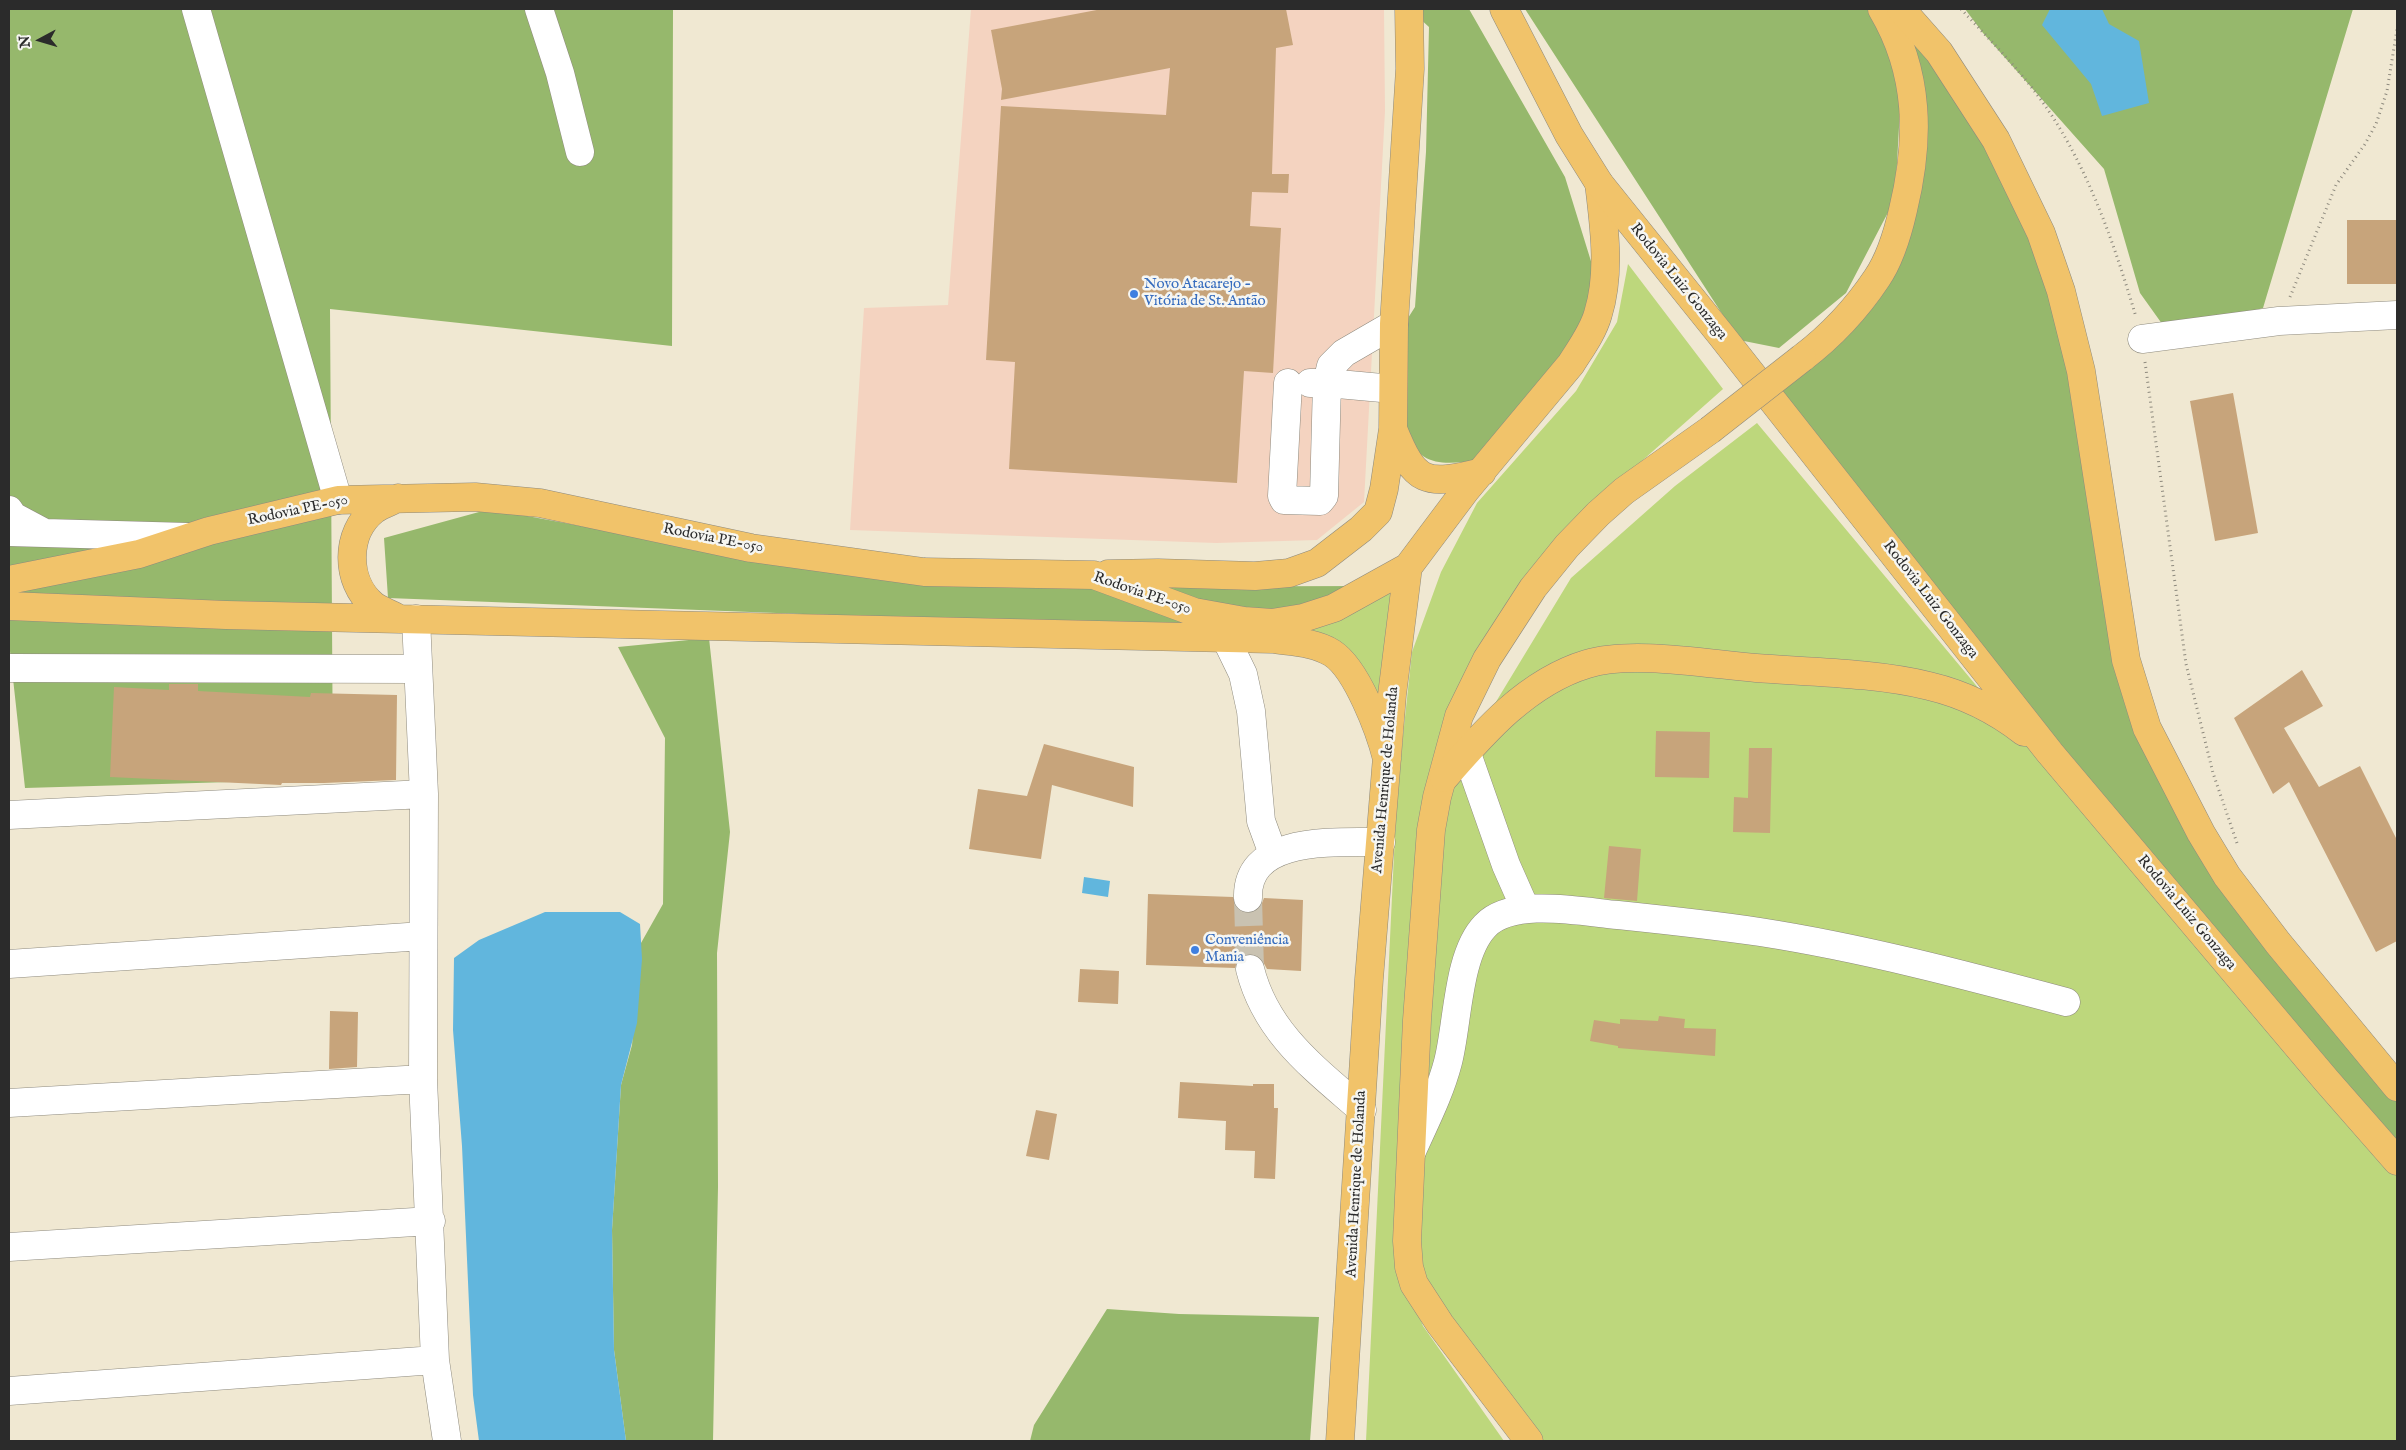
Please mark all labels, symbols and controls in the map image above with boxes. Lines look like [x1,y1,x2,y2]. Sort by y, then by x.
north arrow [15,15,65,65]
text: N [15,35,35,49]
street label: Rodovia Luiz Gonzaga [1626,220,1730,344]
place label: Novo Atacarejo - Vitória de St. Antão [1144,276,1265,311]
marker: Novo Atacarejo - Vitória de St. Antão [1128,288,1140,300]
street label: Rodovia PE-050 [246,492,350,530]
street label: Rodovia PE-050 [661,520,765,558]
street label: Rodovia Luiz Gonzaga [1878,538,1982,662]
street label: Rodovia PE-050 [1091,569,1193,619]
street label: Avenida Henrique de Holanda [1369,686,1403,874]
street label: Rodovia Luiz Gonzaga [2133,852,2239,974]
place label: Conveniência Mania [1205,932,1289,967]
marker: Conveniência Mania [1189,944,1201,956]
street label: Avenida Henrique de Holanda [1343,1090,1371,1278]

